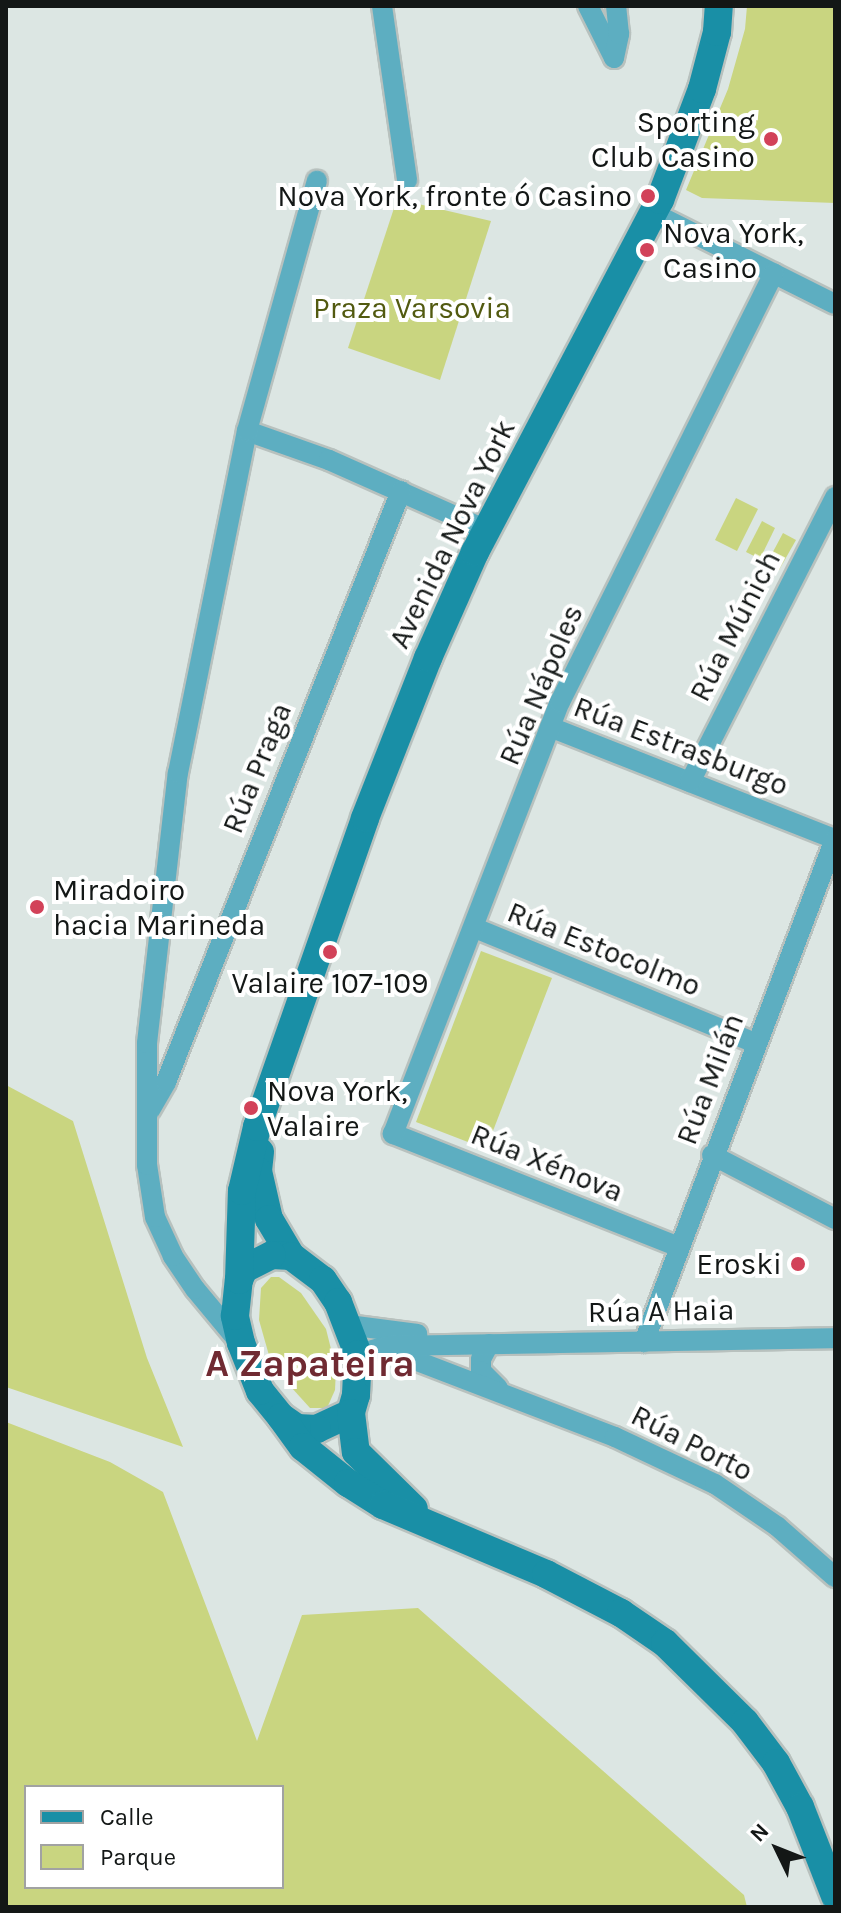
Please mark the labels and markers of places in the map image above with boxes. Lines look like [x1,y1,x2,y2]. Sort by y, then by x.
place label: Sporting Club Casino [591,104,755,174]
marker: Sporting Club Casino [762,130,780,148]
place label: Nova York, fronte ó Casino [277,178,632,214]
marker: Nova York, fronte ó Casino [639,187,657,205]
place label: Nova York, Casino [663,215,804,286]
marker: Nova York, Casino [638,241,656,259]
place label: Miradoiro hacia Marineda [53,872,265,942]
marker: Miradoiro hacia Marineda [28,898,46,916]
marker: Valaire 107-109 [321,943,339,961]
place label: Valaire 107-109 [231,965,429,1001]
place label: Nova York, Valaire [267,1073,408,1144]
marker: Nova York, Valaire [242,1099,260,1117]
place label: Eroski [696,1246,782,1282]
marker: Eroski [789,1255,807,1273]

